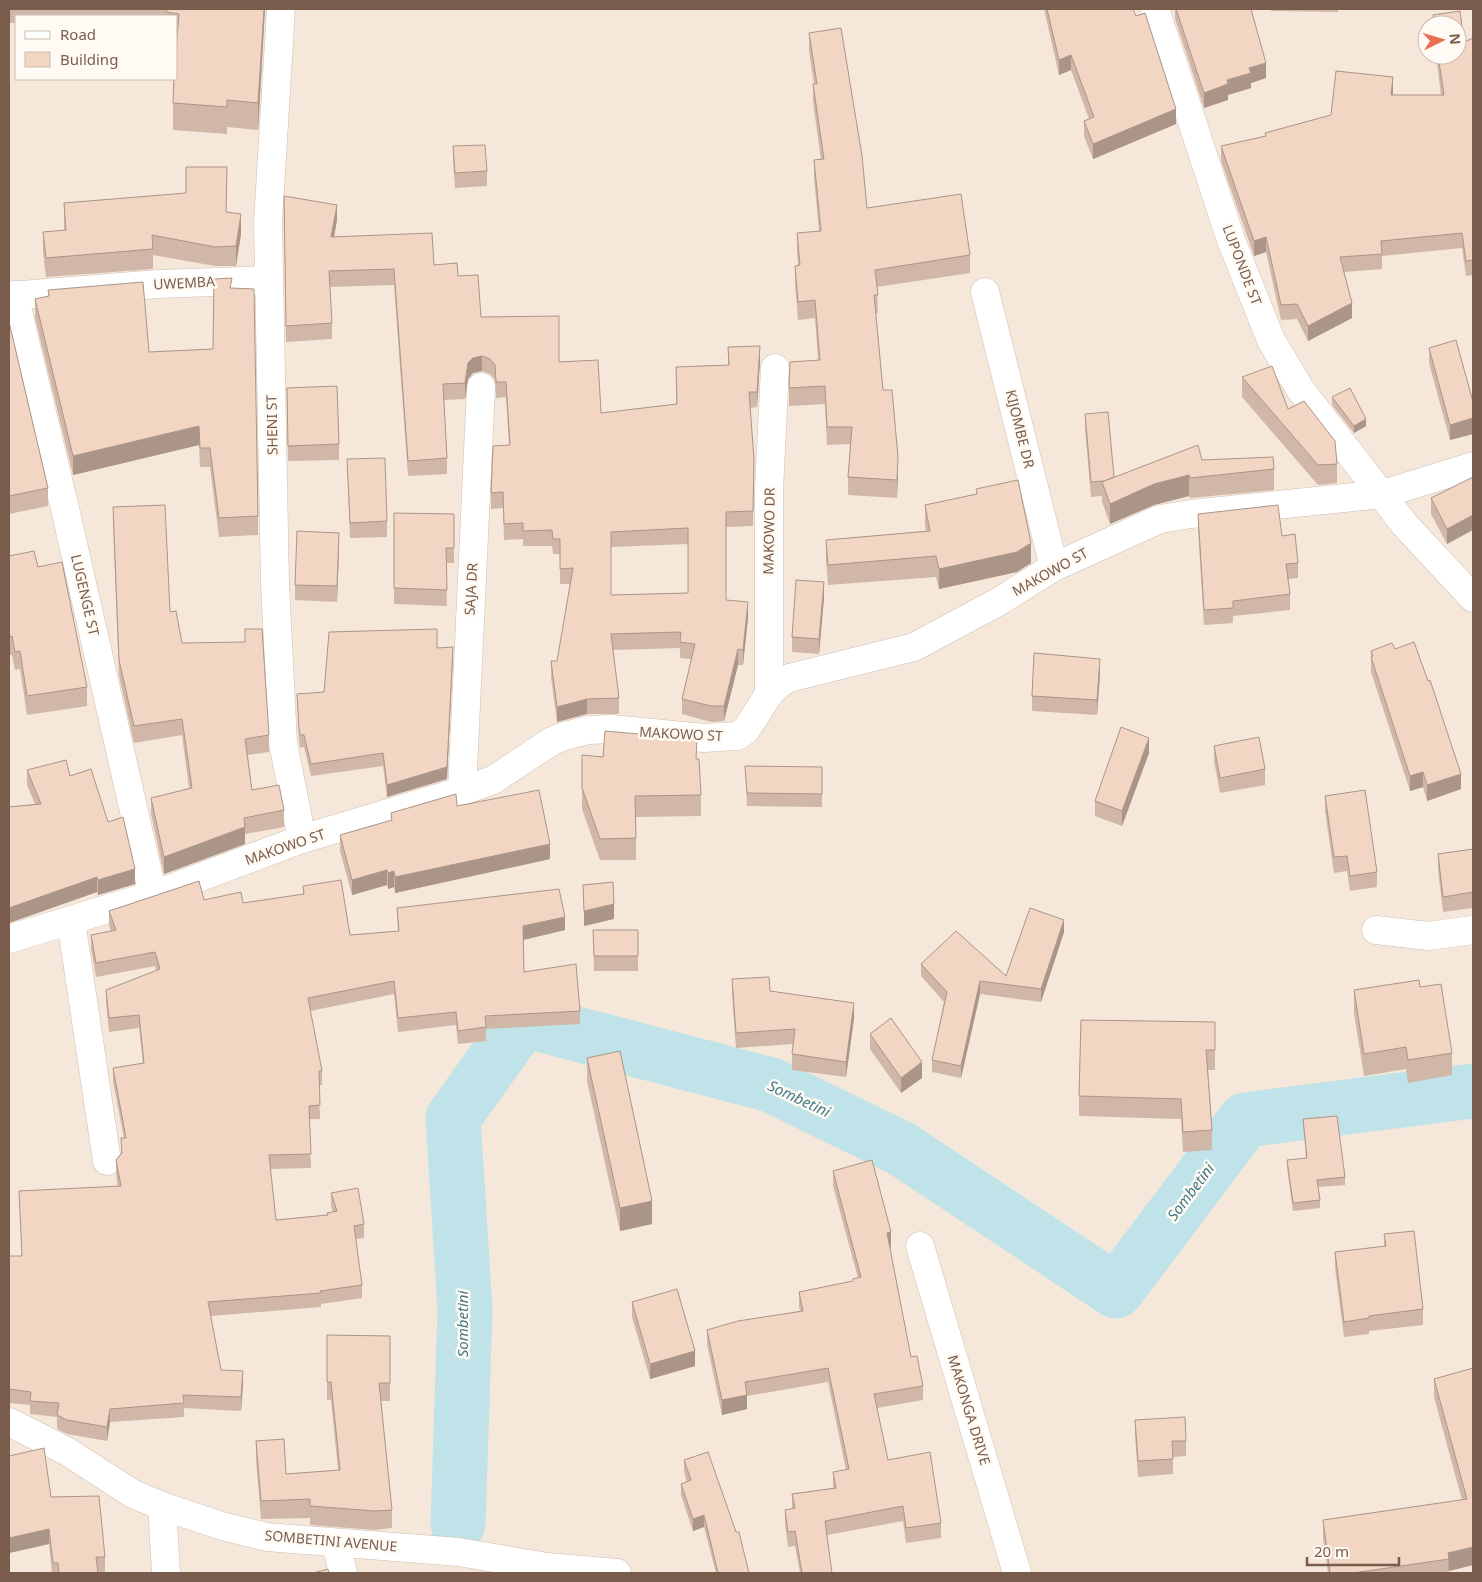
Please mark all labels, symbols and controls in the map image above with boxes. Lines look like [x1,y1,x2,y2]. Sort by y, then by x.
legend [15,15,178,80]
north arrow [1417,15,1467,65]
text: Road [60,24,96,44]
text: N [1445,32,1465,45]
text: Building [60,49,118,69]
street label: LUPONDE ST [1218,222,1267,308]
street label: UWEMBA [153,271,215,294]
street label: KIJOMBE DR [1002,388,1039,470]
street label: SHENI ST [261,394,282,455]
street label: MAKOWO DR [758,487,779,575]
street label: MAKOWO ST [1009,543,1091,600]
street label: LUGENGE ST [67,552,104,638]
street label: SAJA DR [460,562,481,616]
street label: MAKOWO ST [639,722,724,745]
street label: MAKOWO ST [242,824,328,869]
water label: Sombetini [765,1075,835,1122]
water label: Sombetini [1162,1158,1219,1224]
water label: Sombetini [452,1290,472,1357]
street label: MAKONGA DRIVE [944,1352,995,1467]
street label: SOMBETINI AVENUE [264,1525,398,1556]
scale bar [1307,1534,1400,1566]
text: 20 m [1314,1541,1349,1561]

